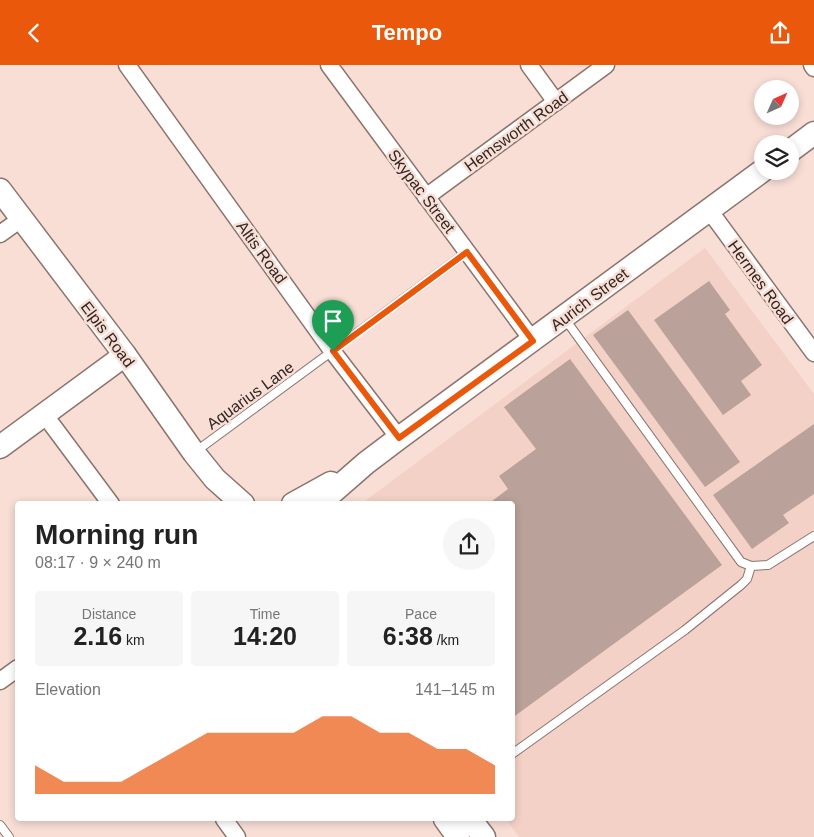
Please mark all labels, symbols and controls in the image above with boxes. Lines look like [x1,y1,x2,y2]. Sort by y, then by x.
icon: back [20,19,48,47]
icon: share [766,19,794,47]
text: Tempo [372,20,442,45]
north arrow [754,80,799,125]
map controls [754,80,799,180]
street label: Hemsworth Road [461,88,571,175]
button: layers [754,135,799,180]
street label: Skypac Street [385,146,459,237]
street label: Altis Road [233,218,290,287]
street label: Hermes Road [725,237,796,327]
street label: Aurich Street [547,264,632,334]
street label: Elpis Road [78,298,138,370]
pin [312,300,354,351]
icon: arrive [319,307,347,335]
street label: Aquarius Lane [204,358,297,433]
button: share [443,518,495,570]
text: Morning run [35,519,198,550]
text: 08:17 · 9 × 240 m [35,554,161,571]
text: Distance [82,606,136,622]
text: Time [250,606,280,622]
text: Pace [405,606,437,622]
text: 2.16 [73,622,122,650]
text: 14:20 [233,622,297,650]
text: 6:38 [383,622,433,650]
text: km [122,632,145,648]
text: /km [433,632,459,648]
text: Elevation [35,681,101,698]
text: 141–145 m [415,681,495,698]

